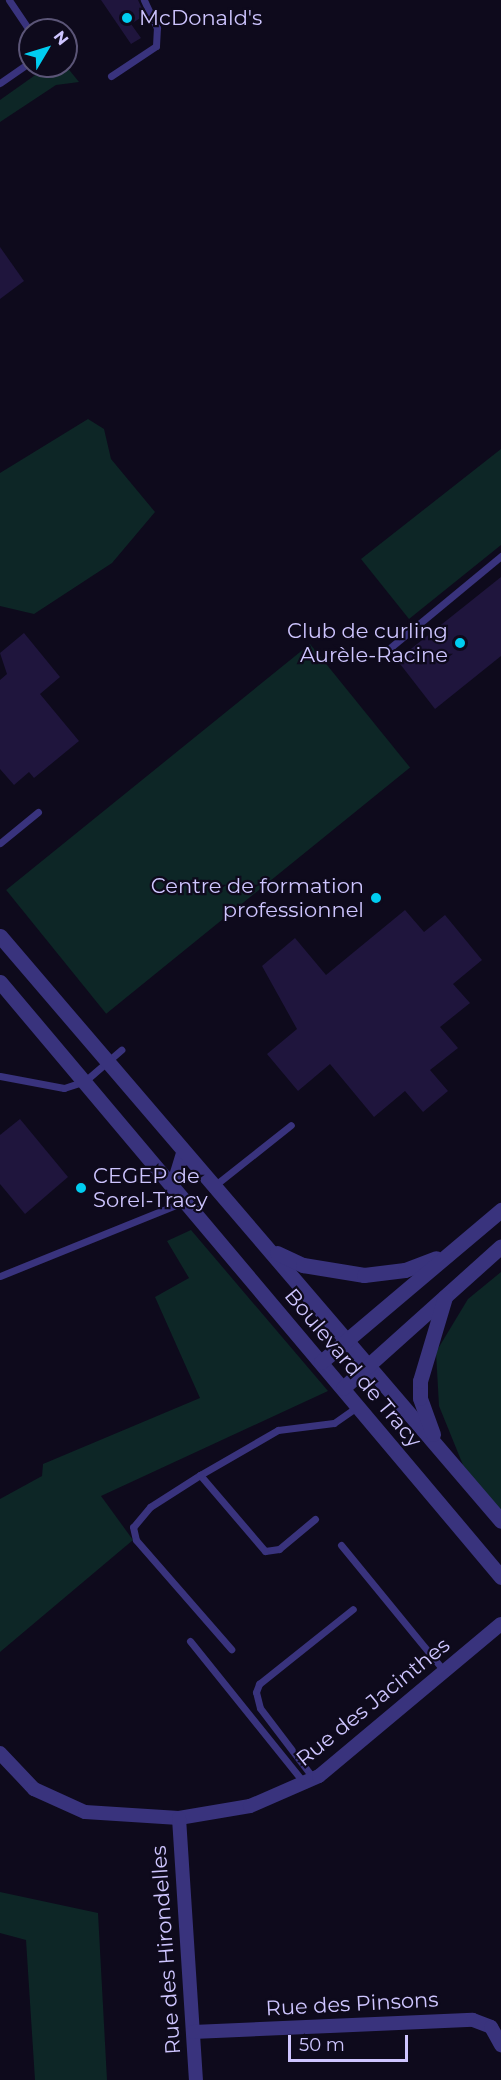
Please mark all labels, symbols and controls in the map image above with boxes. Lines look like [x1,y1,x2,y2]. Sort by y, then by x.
place label: McDonald's [139,5,262,31]
marker: McDonald's [120,11,134,25]
north arrow [18,18,78,78]
text: N [50,27,72,49]
place label: Club de curling Aurèle-Racine [287,618,448,668]
marker: Club de curling Aurèle-Racine [453,636,467,650]
place label: Centre de formation professionnel [151,873,364,923]
marker: Centre de formation professionnel [369,891,383,905]
place label: CEGEP de Sorel-Tracy [93,1163,208,1213]
marker: CEGEP de Sorel-Tracy [74,1181,88,1195]
street label: Boulevard de Tracy [279,1283,427,1453]
street label: Rue des Jacinthes [291,1632,455,1772]
street label: Rue des Hirondelles [146,1845,186,2055]
street label: Rue des Pinsons [265,1987,439,2021]
scale bar [291,2023,411,2061]
text: 50 m [299,2034,345,2056]

